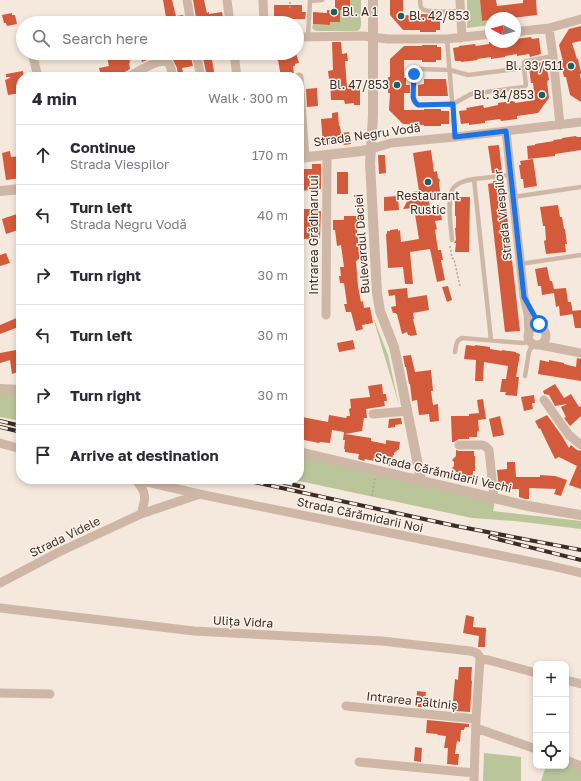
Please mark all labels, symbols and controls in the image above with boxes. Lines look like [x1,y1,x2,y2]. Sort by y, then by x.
place label: Bl. A 1 [342,4,378,19]
marker: Bl. A 1 [329,7,339,17]
place label: Bl. 42/853 [409,8,469,23]
marker: Bl. 42/853 [396,11,406,21]
north arrow [485,12,521,48]
search box [16,16,304,60]
icon: search [30,27,52,49]
text: Search here [62,29,148,47]
place label: Bl. 33/511 [506,58,563,73]
marker: Bl. 33/511 [566,61,576,71]
route end [405,65,423,83]
place label: Bl. 47/853 [329,77,389,92]
marker: Bl. 47/853 [392,80,402,90]
place label: Bl. 34/853 [474,87,534,102]
text: 4 min [32,88,77,109]
text: Walk · 300 m [208,90,288,106]
marker: Bl. 34/853 [537,90,547,100]
street label: Strada Negru Vodă [312,120,421,149]
text: Continue [70,138,136,156]
icon: ahead [32,144,54,166]
text: 170 m [252,147,288,163]
text: Strada Viespilor [70,156,169,172]
street label: Strada Viespilor [490,168,515,261]
street label: Intrarea Grădinarului [306,175,321,295]
marker: Restaurant Rustic [423,177,433,187]
place label: Restaurant Rustic [396,188,460,217]
street label: Bulevardul Daciei [351,194,372,294]
text: Turn left [70,198,132,216]
icon: left [32,204,54,226]
text: 40 m [257,207,288,223]
text: Strada Negru Vodă [70,216,187,232]
icon: right [32,264,54,286]
text: Turn right [70,266,141,284]
text: 30 m [258,267,288,283]
route start [530,315,548,333]
icon: left [32,324,54,346]
text: Turn left [70,326,132,344]
text: 30 m [258,327,288,343]
icon: right [32,384,54,406]
text: Turn right [70,386,141,404]
text: 30 m [258,387,288,403]
icon: arrive [32,444,54,466]
text: Arrive at destination [70,446,219,464]
street label: Strada Cărămidarii Vechi [373,449,513,496]
street label: Strada Cărămidarii Noi [296,494,425,535]
street label: Strada Videle [27,513,103,560]
street label: Ulița Vidra [212,612,274,631]
map controls [533,661,569,769]
button: + [533,661,569,697]
street label: Intrarea Păltiniș [366,688,458,713]
button: − [533,697,569,733]
button: locate [533,733,569,769]

